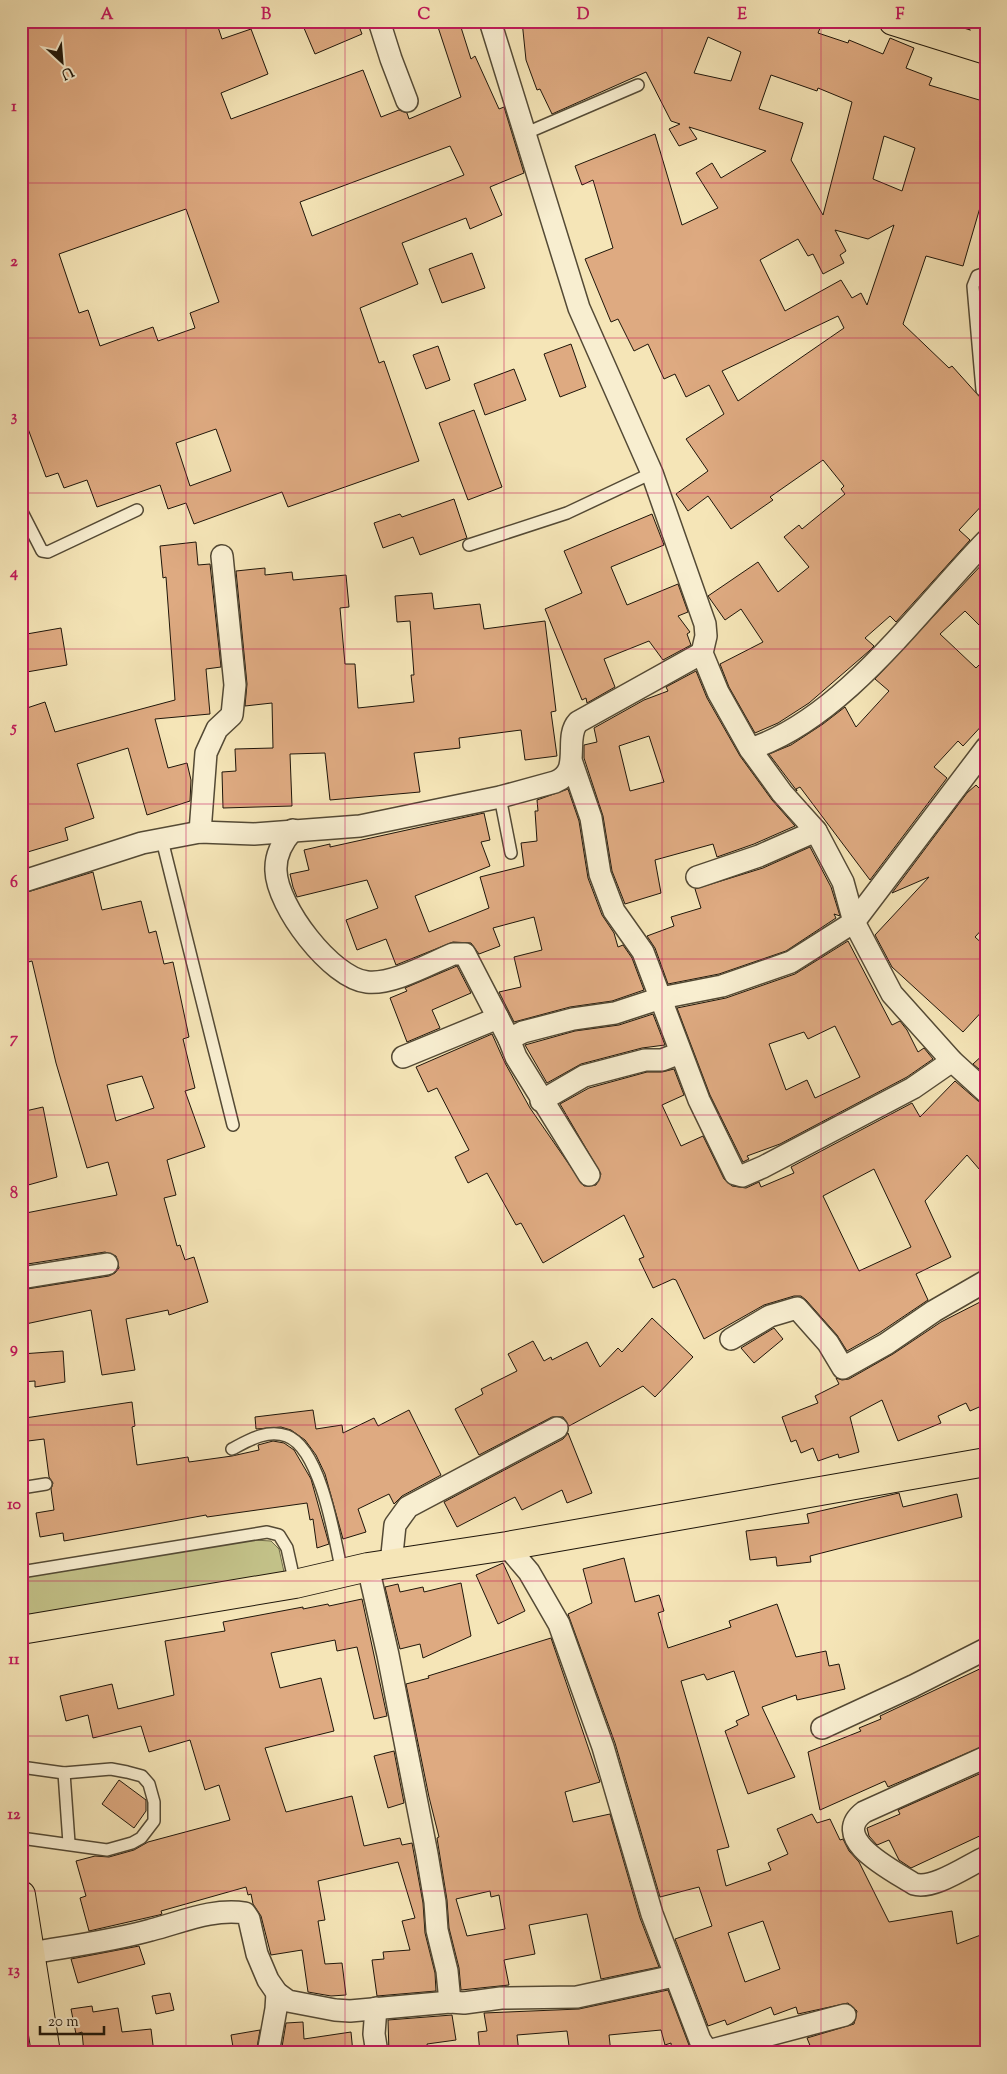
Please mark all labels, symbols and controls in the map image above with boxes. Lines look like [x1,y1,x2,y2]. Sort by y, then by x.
text: A [101,4,114,27]
text: B [261,4,271,27]
text: C [418,4,431,27]
text: D [577,4,590,27]
text: E [737,4,747,27]
text: F [896,4,905,27]
north arrow [38,38,88,88]
text: U [57,60,76,84]
text: 1 [11,96,17,119]
text: 2 [10,251,18,274]
text: 3 [11,406,18,429]
text: 4 [9,562,18,585]
text: 5 [9,717,17,740]
text: 6 [10,872,18,895]
text: 7 [10,1028,19,1051]
text: 8 [10,1183,18,1206]
text: 9 [10,1338,18,1361]
text: 10 [7,1494,21,1517]
text: 11 [9,1649,20,1672]
text: 12 [8,1804,21,1827]
text: 13 [8,1960,20,1983]
scale bar [40,2004,104,2036]
text: 20 m [48,2012,79,2033]

